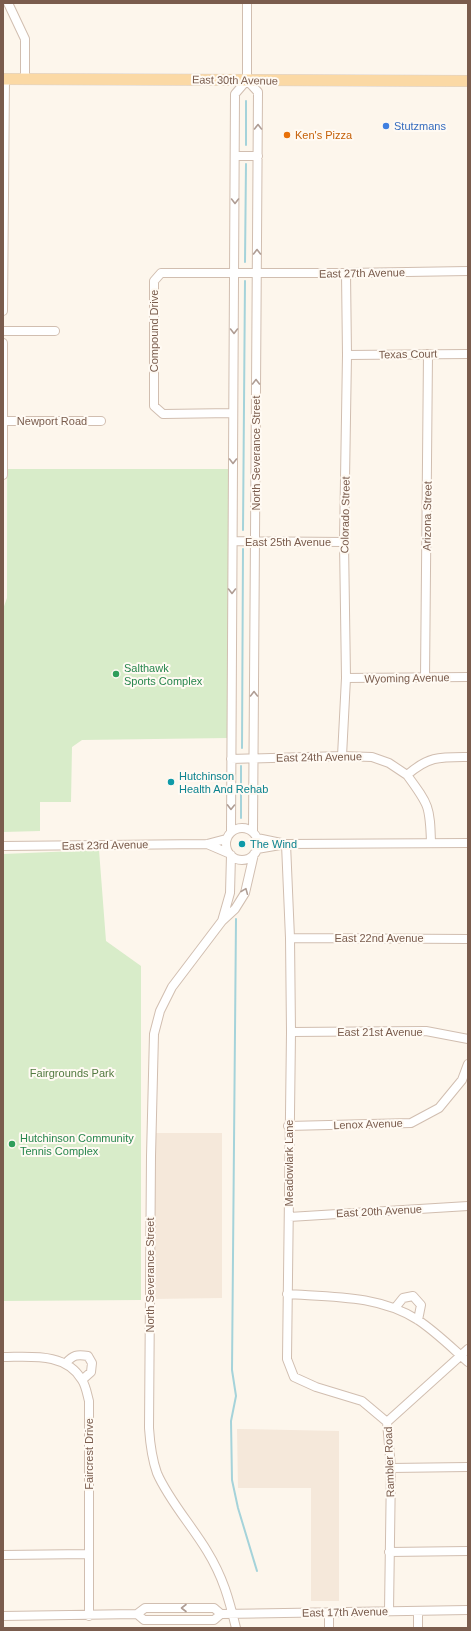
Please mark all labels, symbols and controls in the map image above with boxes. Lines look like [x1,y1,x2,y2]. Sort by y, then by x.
street label: East 30th Avenue [192,73,278,87]
place label: Stutzmans [394,120,446,132]
marker: Stutzmans [381,121,391,131]
one-way arrow [254,124,262,130]
place label: Ken's Pizza [295,129,353,141]
marker: Ken's Pizza [282,130,292,140]
one-way arrow [231,198,239,204]
one-way arrow [253,249,261,255]
street label: East 27th Avenue [319,266,405,280]
street label: Compound Drive [148,290,160,372]
one-way arrow [230,328,238,334]
street label: Texas Court [379,347,437,361]
one-way arrow [252,379,260,385]
street label: North Severance Street [250,396,262,510]
street label: Newport Road [17,415,87,427]
one-way arrow [229,458,237,464]
street label: Colorado Street [338,476,352,554]
street label: Arizona Street [420,481,434,551]
street label: East 25th Avenue [245,536,331,548]
one-way arrow [228,588,236,594]
place label: Salthawk Sports Complex [124,662,203,687]
marker: Salthawk Sports Complex [111,669,121,679]
street label: Wyoming Avenue [364,671,450,685]
one-way arrow [250,691,258,697]
street label: East 24th Avenue [276,750,362,764]
place label: Hutchinson Health And Rehab [179,770,268,795]
marker: Hutchinson Health And Rehab [166,777,176,787]
one-way arrow [227,804,235,810]
street label: East 23rd Avenue [62,838,148,852]
place label: The Wind [250,838,297,850]
marker: The Wind [237,839,247,849]
one-way arrow [240,888,248,895]
street label: East 22nd Avenue [334,932,424,944]
street label: East 21st Avenue [337,1026,423,1038]
park label: Fairgrounds Park [30,1067,115,1079]
street label: Lenox Avenue [333,1117,403,1131]
street label: Meadowlark Lane [283,1120,295,1206]
place label: Hutchinson Community Tennis Complex [20,1132,134,1157]
marker: Hutchinson Community Tennis Complex [7,1139,17,1149]
street label: East 20th Avenue [336,1203,422,1219]
street label: North Severance Street [144,1218,156,1332]
street label: Faircrest Drive [83,1418,95,1490]
street label: Rambler Road [382,1426,396,1498]
one-way arrow [181,1604,187,1612]
street label: East 17th Avenue [302,1605,388,1619]

